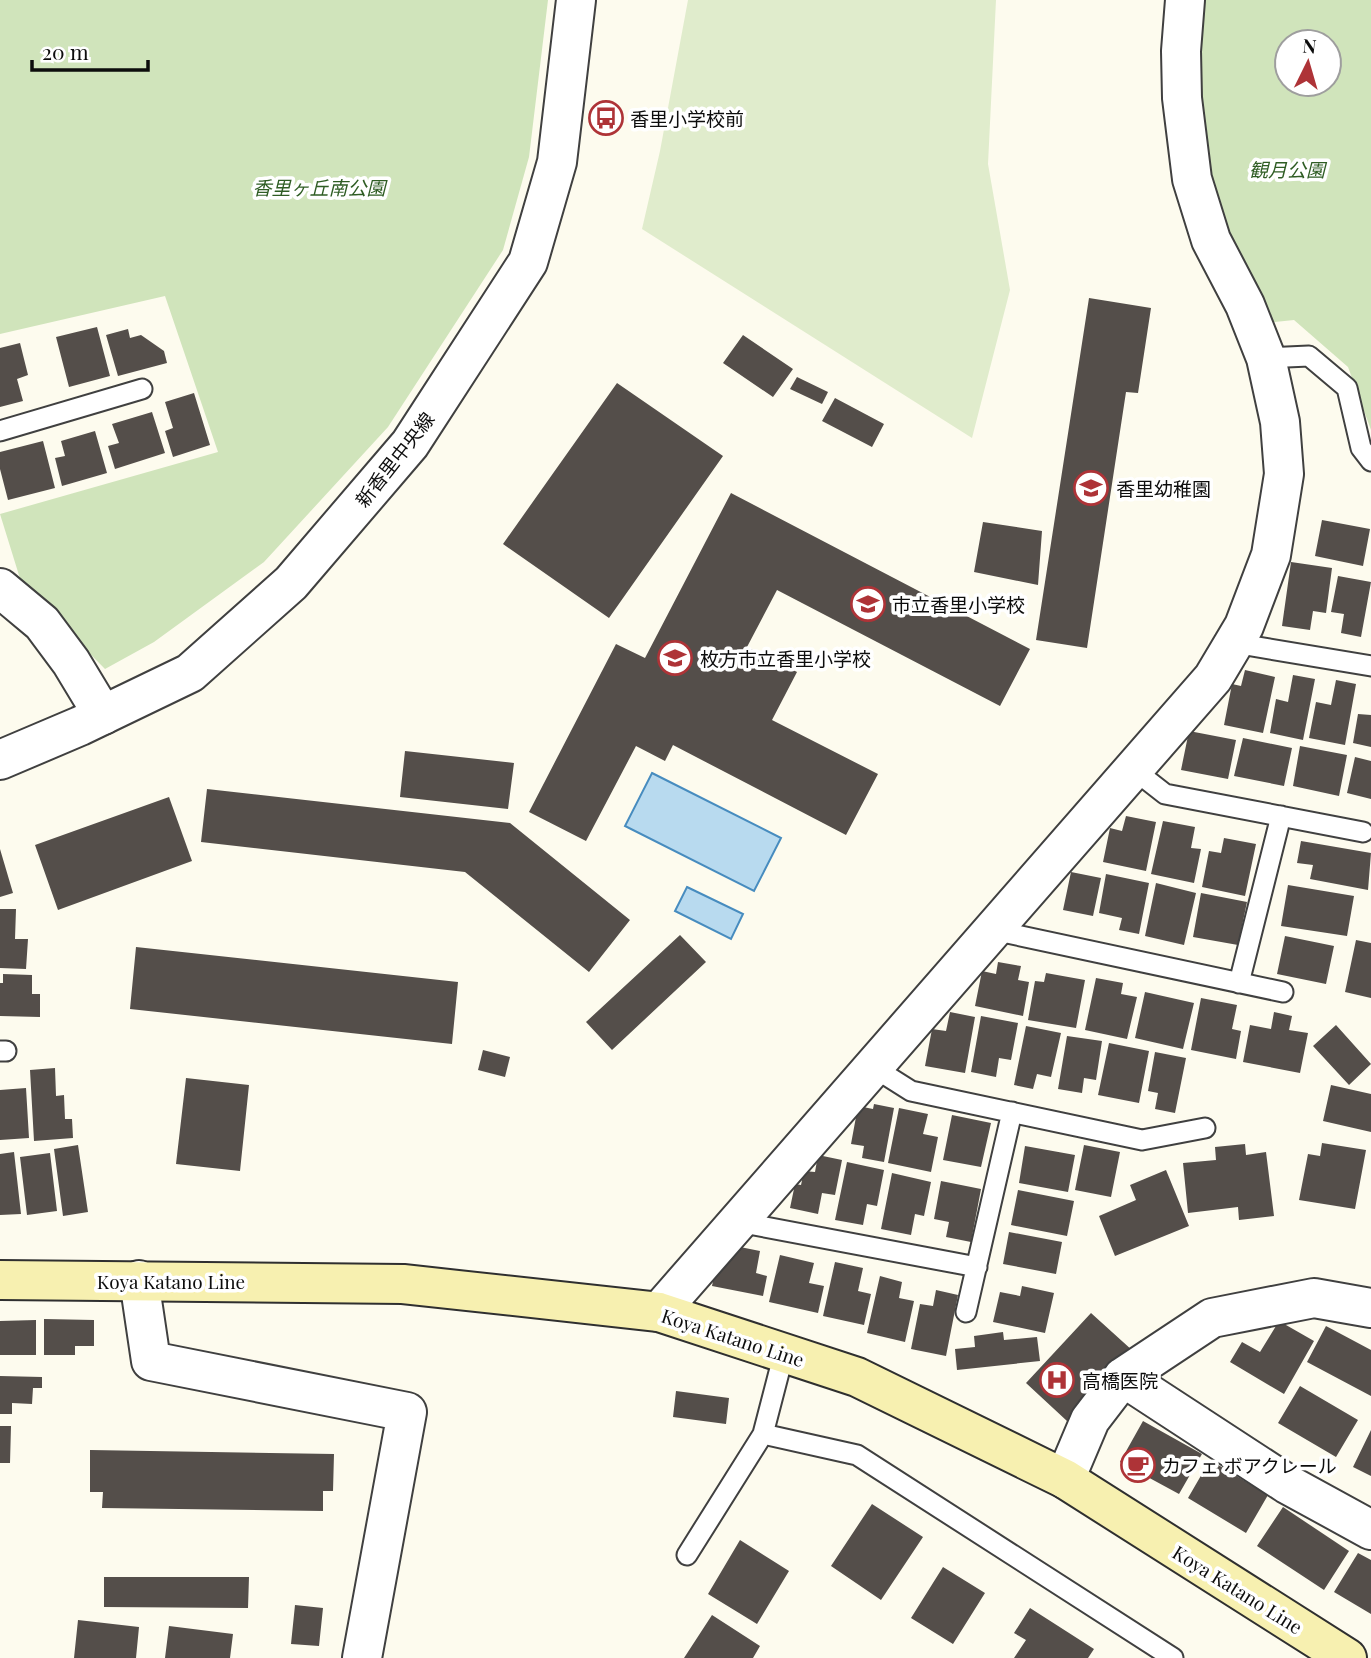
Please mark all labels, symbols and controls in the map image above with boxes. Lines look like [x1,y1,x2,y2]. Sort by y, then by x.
scale bar [32,28,147,72]
north arrow [1273,28,1343,98]
text: N [1302,32,1318,59]
text: 20 m [42,37,89,65]
bus stop icon: 香里小学校前 [587,99,625,137]
place label: 香里小学校前 [630,105,744,131]
park label: 観月公園 [1249,156,1328,182]
park label: 香里ヶ丘南公園 [252,174,388,200]
street label: 新香里中央線 [349,406,439,512]
school or university icon: 香里幼稚園 [1072,469,1110,507]
place label: 香里幼稚園 [1116,475,1211,501]
school or university icon: 市立香里小学校 [849,585,887,623]
place label: 市立香里小学校 [892,591,1025,617]
school or university icon: 枚方市立香里小学校 [656,639,694,677]
place label: 枚方市立香里小学校 [700,645,871,671]
street label: Koya Katano Line [97,1268,245,1294]
street label: Koya Katano Line [658,1302,808,1372]
hospital icon: 高橋医院 [1038,1361,1076,1399]
place label: 高橋医院 [1082,1367,1158,1393]
cafe icon: カフェ ボアクレール [1119,1446,1157,1484]
place label: カフェ ボアクレール [1162,1452,1337,1478]
street label: Koya Katano Line [1168,1539,1308,1639]

